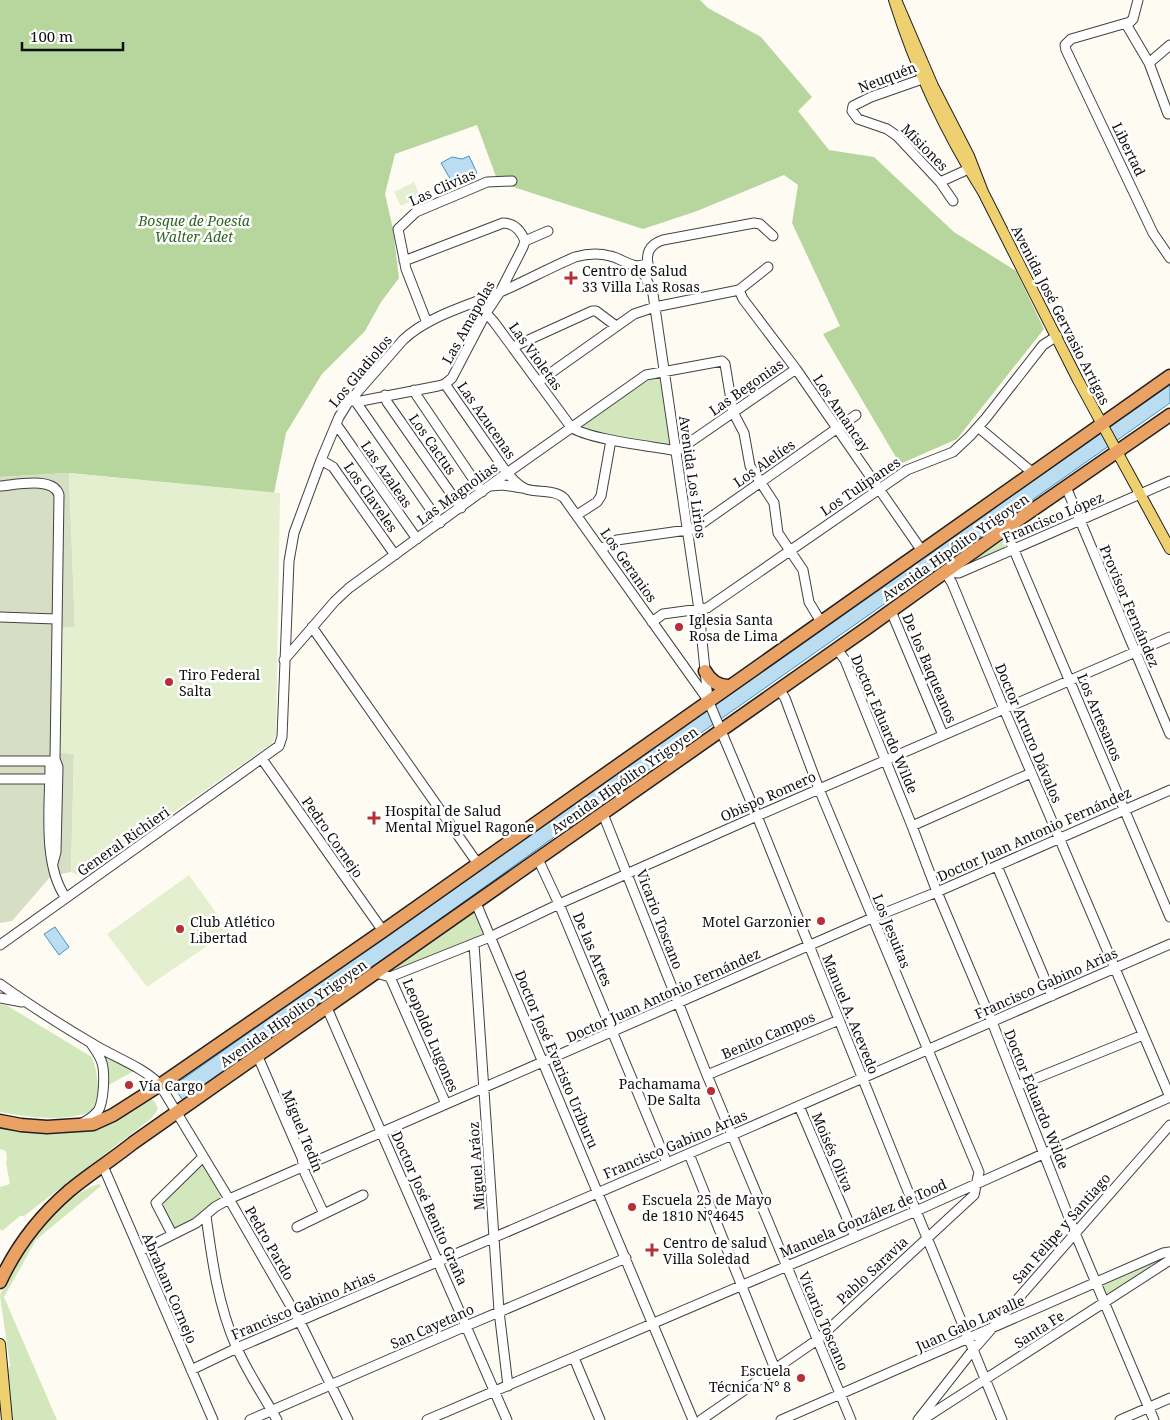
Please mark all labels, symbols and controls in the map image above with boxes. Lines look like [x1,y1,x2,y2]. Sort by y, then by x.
scale bar [22,20,124,52]
text: 100 m [30,26,73,46]
street label: Neuquén [855,57,919,97]
street label: Misiones [897,119,953,175]
street label: Libertad [1108,119,1150,179]
street label: Las Clivias [406,164,478,210]
park label: Bosque de Poesía Walter Adet [137,211,251,246]
street label: Avenida José Gervasio Artigas [1007,222,1115,408]
place label: Centro de Salud 33 Villa Las Rosas [582,261,700,296]
marker: Centro de Salud 33 Villa Las Rosas [564,271,578,285]
street label: Las Amapolas [437,277,499,367]
street label: Las Violetas [505,318,567,394]
street label: Los Gladiolos [324,331,396,411]
street label: Las Begonias [705,354,787,420]
street label: Los Amancay [809,371,875,455]
street label: Las Azucenas [453,378,521,462]
street label: Los Cactus [405,410,461,478]
street label: Avenida Los Lirios [675,414,711,540]
street label: Los Alelíes [729,435,799,491]
street label: Las Azaleas [357,437,417,511]
street label: Los Tulipanes [816,452,904,520]
street label: Las Magnolias [413,457,501,529]
street label: Los Claveles [340,458,402,536]
street label: Francisco López [1000,487,1106,547]
street label: Avenida Hipólito Yrigoyen [878,489,1032,605]
street label: Los Geranios [596,524,662,606]
street label: Provisor Fernández [1096,542,1164,670]
place label: Iglesia Santa Rosa de Lima [689,610,778,645]
street label: De los Baqueanos [898,610,962,726]
marker: Iglesia Santa Rosa de Lima [673,621,685,633]
street label: Doctor Eduardo Wilde [847,652,923,796]
street label: Doctor Arturo Dávalos [991,660,1067,806]
place label: Tiro Federal Salta [179,665,261,700]
street label: Los Artesanos [1073,670,1127,764]
marker: Tiro Federal Salta [163,676,175,688]
street label: Avenida Hipólito Yrigoyen [547,722,701,838]
street label: Obispo Romero [717,766,819,826]
street label: Doctor Juan Antonio Fernández [934,782,1134,886]
street label: Pedro Cornejo [298,793,368,881]
place label: Hospital de Salud Mental Miguel Ragone [385,801,534,836]
street label: General Richieri [73,802,173,880]
marker: Hospital de Salud Mental Miguel Ragone [367,811,381,825]
street label: Vicario Toscano [632,866,688,972]
street label: Los Jesuitas [869,891,915,971]
street label: De las Artes [569,909,617,989]
place label: Club Atlético Libertad [190,912,275,947]
place label: Motel Garzonier [702,912,811,931]
marker: Motel Garzonier [815,915,827,927]
marker: Club Atlético Libertad [174,923,186,935]
street label: Doctor Juan Antonio Fernández [563,943,763,1047]
street label: Francisco Gabino Arias [972,943,1120,1023]
street label: Manuel A. Acevedo [818,951,884,1077]
street label: Avenida Hipólito Yrigoyen [216,955,370,1071]
street label: Doctor José Evaristo Uriburu [511,967,603,1151]
street label: Leopoldo Lugones [398,975,464,1095]
street label: Benito Campos [718,1007,818,1063]
street label: Doctor Eduardo Wilde [1000,1026,1074,1172]
place label: Pachamama De Salta [619,1074,701,1109]
place label: Vía Cargo [139,1076,203,1095]
marker: Vía Cargo [123,1079,135,1091]
marker: Pachamama De Salta [705,1085,717,1097]
street label: Miguel Tedín [278,1087,328,1175]
street label: Francisco Gabino Arias [600,1105,750,1183]
street label: Moisés Oliva [808,1109,858,1195]
street label: Miguel Aráoz [463,1121,489,1211]
street label: Doctor José Benito Graña [387,1128,473,1288]
street label: San Felipe y Santiago [1008,1169,1114,1287]
street label: Manuela González de Tood [777,1174,950,1262]
place label: Escuela 25 de Mayo de 1810 N°4645 [642,1190,772,1225]
marker: Escuela 25 de Mayo de 1810 N°4645 [626,1201,638,1213]
street label: Pedro Pardo [241,1203,299,1283]
street label: Abraham Cornejo [138,1230,202,1346]
street label: Pablo Saravia [832,1232,912,1308]
place label: Centro de salud Villa Soledad [663,1233,768,1268]
marker: Centro de salud Villa Soledad [645,1243,659,1257]
street label: Francisco Gabino Arias [228,1266,378,1344]
street label: Vicario Toscano [795,1269,853,1373]
street label: Juan Galo Lavalle [912,1290,1027,1356]
street label: San Cayetano [387,1299,477,1353]
street label: Santa Fe [1010,1306,1068,1352]
place label: Escuela Técnica N° 8 [709,1361,791,1396]
marker: Escuela Técnica N° 8 [795,1372,807,1384]

